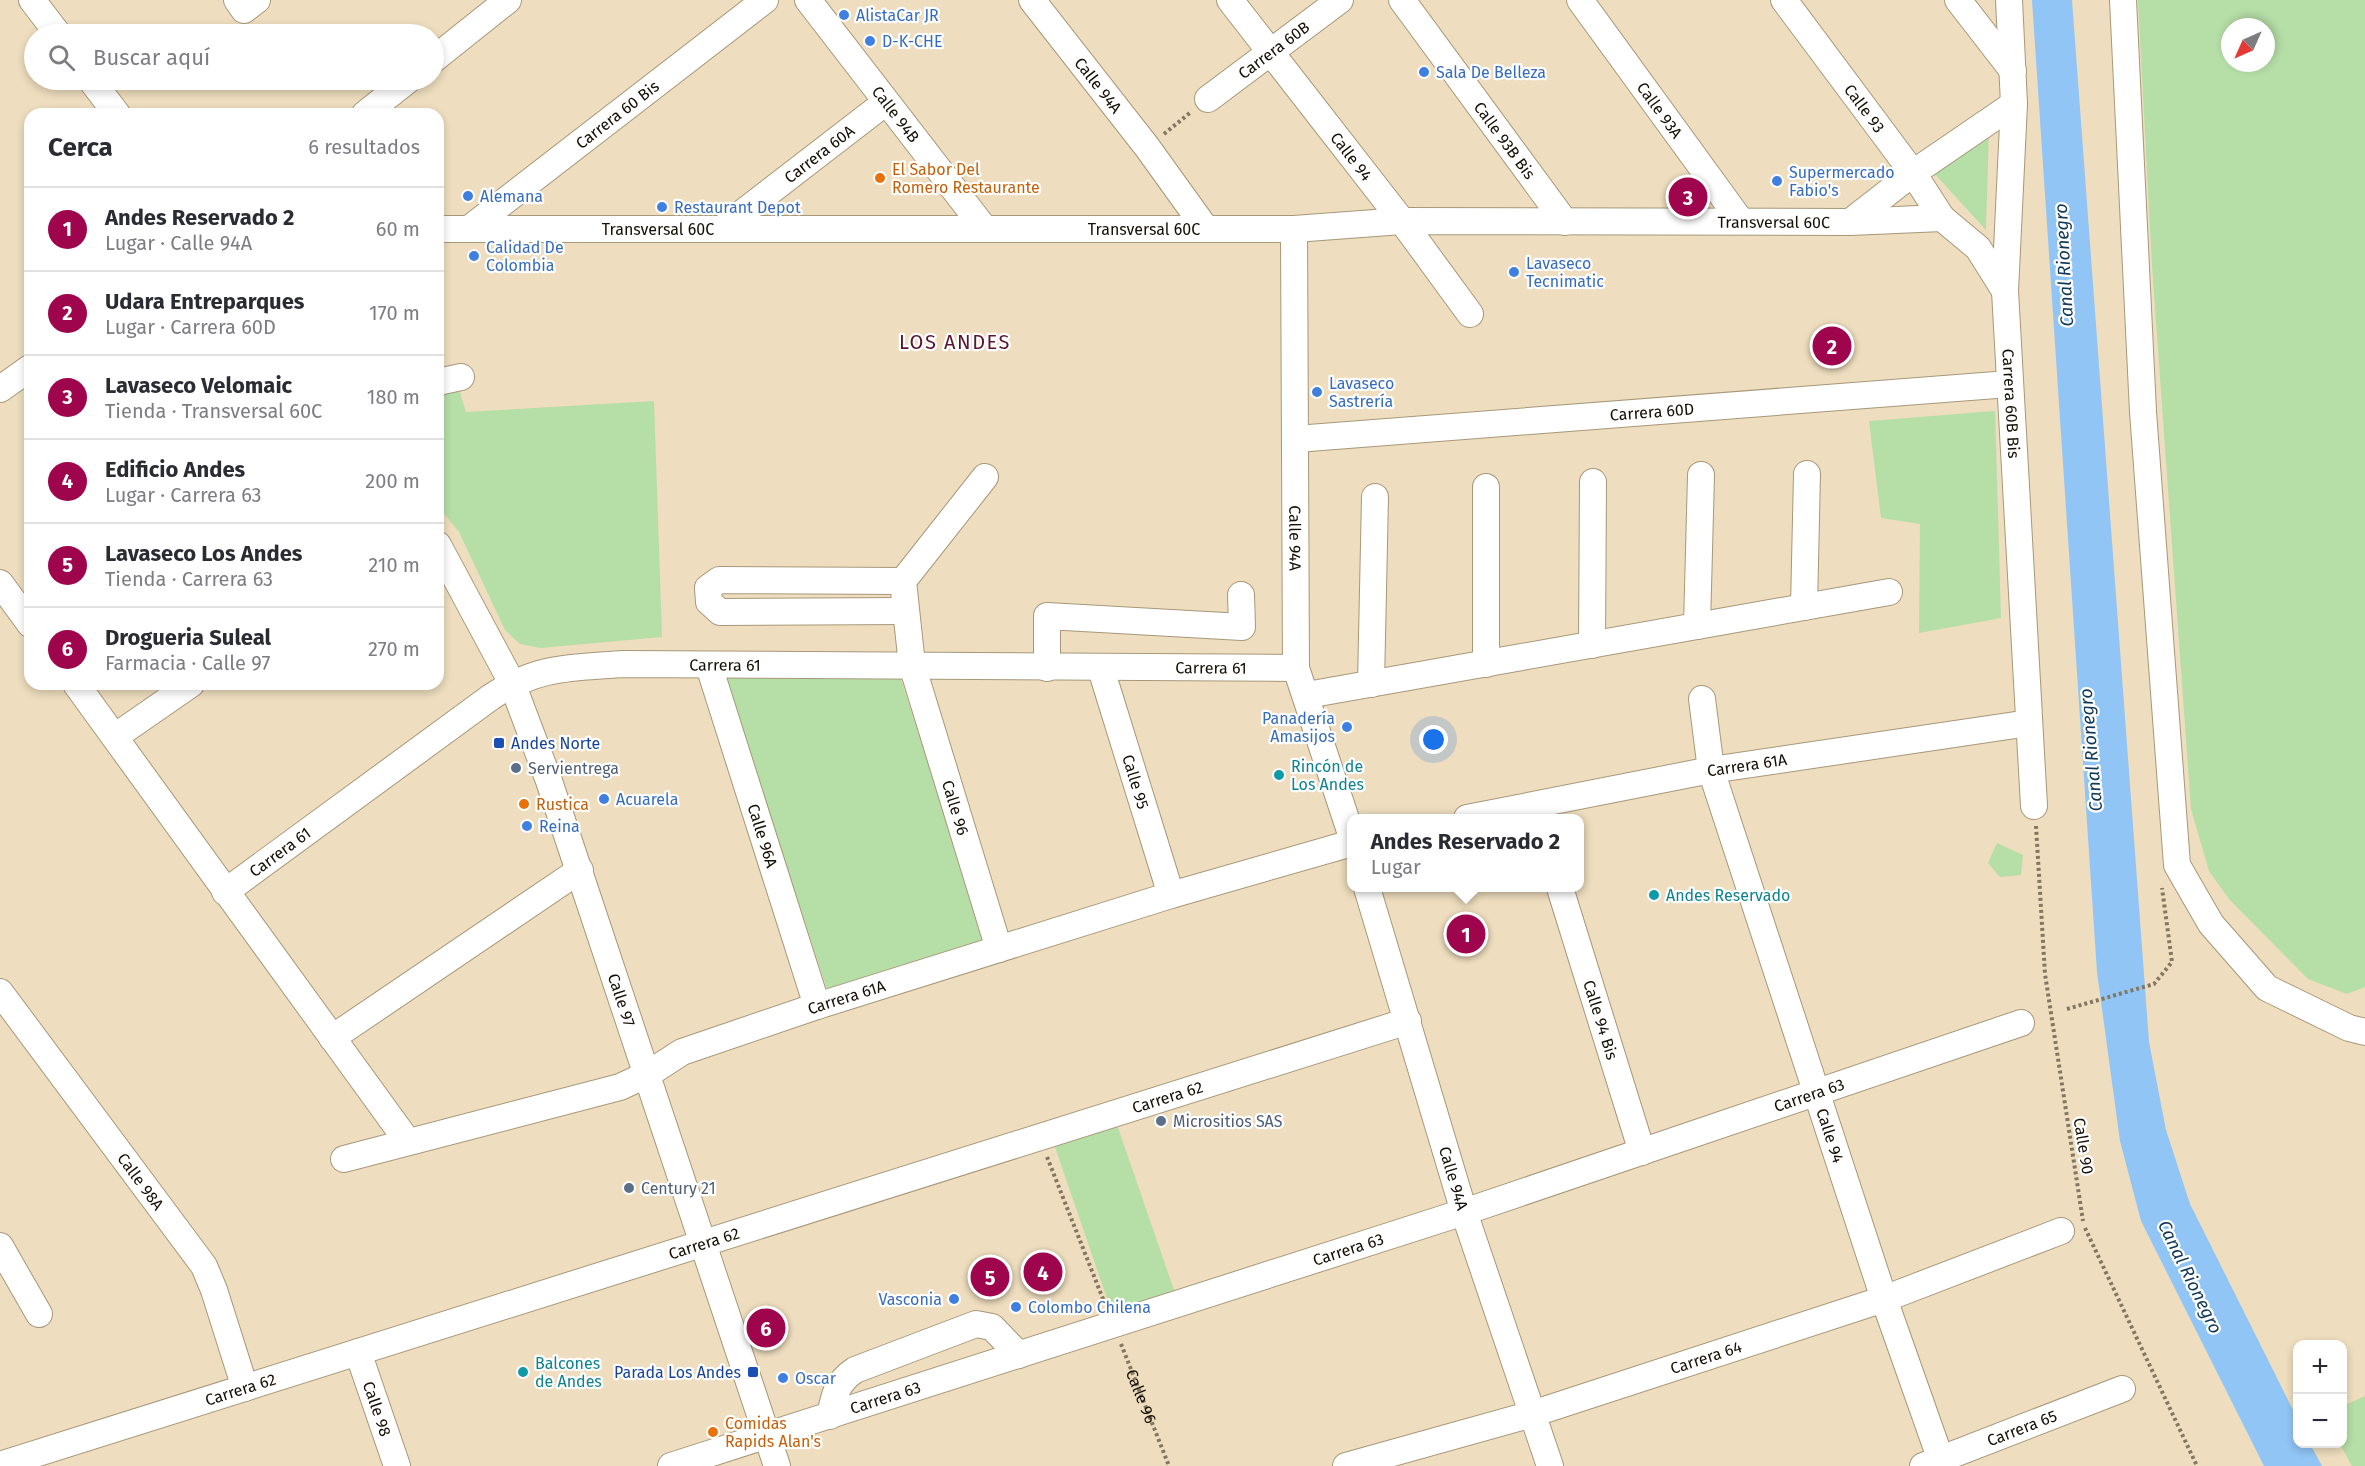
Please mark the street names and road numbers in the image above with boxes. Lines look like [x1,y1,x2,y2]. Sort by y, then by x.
street label: Carrera 60B [1235,17,1313,83]
street label: Calle 94A [1070,54,1126,118]
street label: Carrera 60 Bis [572,76,663,153]
street label: Calle 93A [1633,78,1687,143]
street label: Calle 93 [1840,81,1889,137]
street label: Calle 94B [868,82,923,146]
street label: Calle 93B Bis [1470,98,1539,183]
street label: Carrera 60A [780,121,859,187]
street label: Calle 94 [1326,128,1376,185]
street label: Transversal 60C [1717,213,1830,232]
street label: Transversal 60C [602,220,714,239]
street label: Transversal 60C [1088,220,1200,239]
street label: Carrera 60B Bis [1998,348,2023,459]
street label: Carrera 60D [1609,399,1695,425]
street label: Calle 94A [1285,505,1305,572]
street label: Carrera 61 [689,655,761,675]
street label: Carrera 61 [1175,658,1247,678]
street label: Carrera 61A [1706,750,1789,780]
street label: Calle 95 [1118,752,1153,811]
street label: Calle 96 [938,778,973,838]
street label: Calle 96A [743,802,782,871]
street label: Carrera 61 [246,823,315,881]
street label: Calle 97 [604,971,639,1029]
street label: Carrera 61A [805,976,889,1019]
street label: Calle 94 Bis [1579,978,1622,1062]
street label: Carrera 63 [1771,1075,1847,1116]
street label: Carrera 62 [1130,1077,1205,1117]
street label: Calle 94 [1812,1106,1848,1166]
street label: Calle 90 [2070,1116,2097,1176]
street label: Calle 94A [1435,1144,1472,1213]
street label: Calle 98A [113,1149,168,1214]
street label: Carrera 62 [666,1223,742,1264]
street label: Carrera 63 [1311,1229,1386,1270]
street label: Carrera 64 [1668,1337,1744,1378]
street label: Calle 96 [1122,1366,1160,1426]
street label: Carrera 62 [203,1370,278,1410]
street label: Carrera 63 [848,1378,923,1418]
street label: Calle 98 [359,1379,395,1439]
street label: Carrera 65 [1984,1406,2060,1450]

